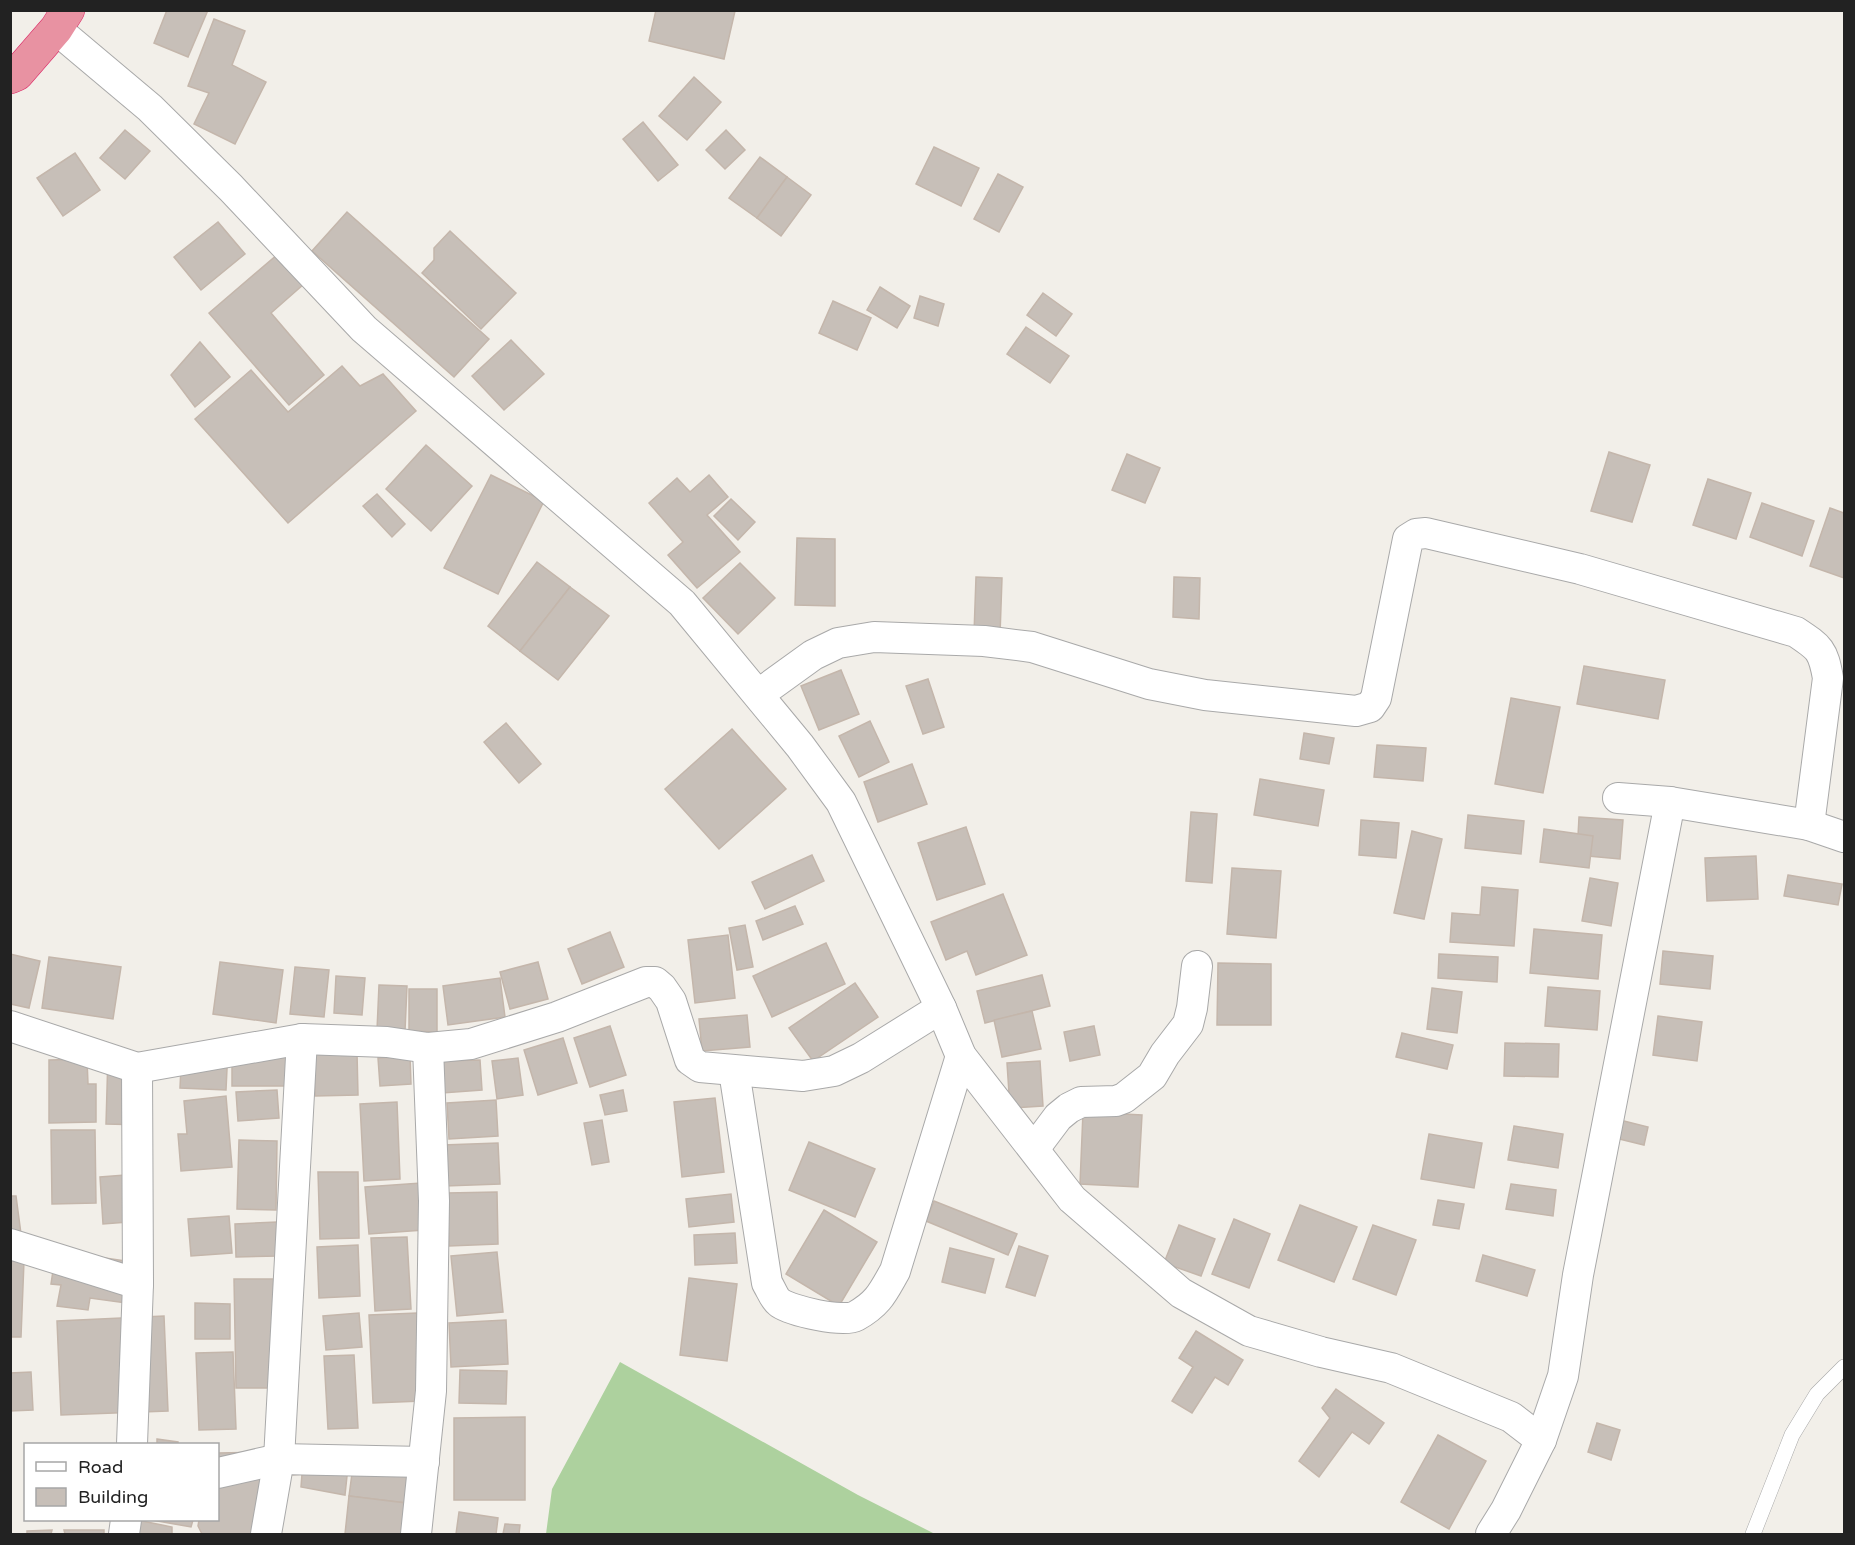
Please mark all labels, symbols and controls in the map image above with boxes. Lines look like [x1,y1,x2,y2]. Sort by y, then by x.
legend [24,1443,219,1521]
text: Road [78,1456,123,1478]
text: Building [78,1486,148,1508]

